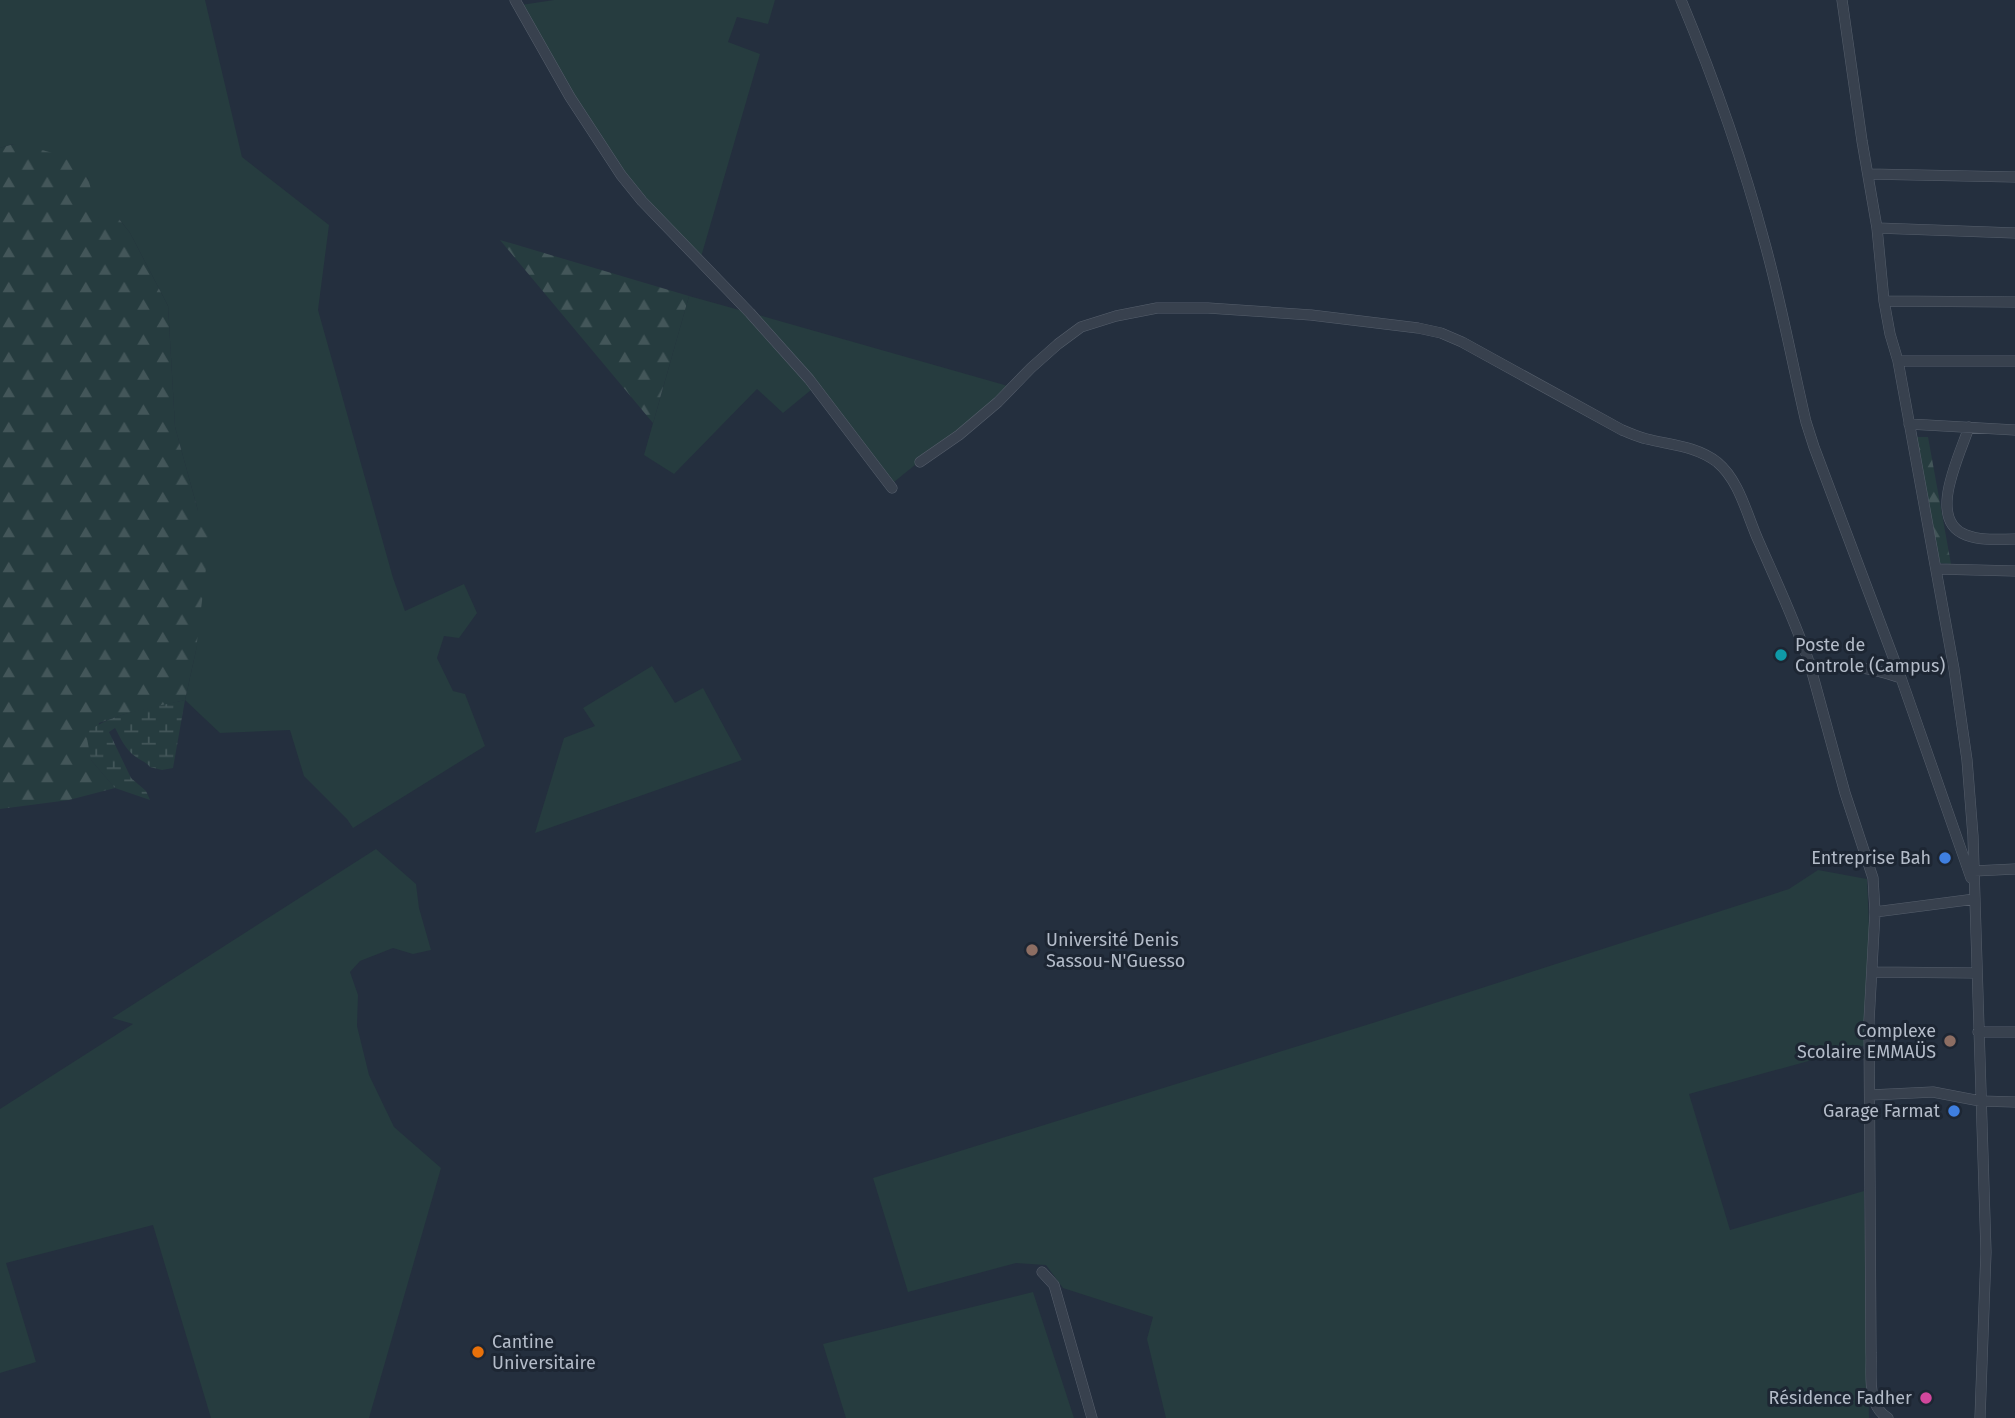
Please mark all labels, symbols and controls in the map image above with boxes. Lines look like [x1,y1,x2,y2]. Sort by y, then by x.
place label: Poste de Controle (Campus) [1795,634,1945,677]
marker: Poste de Controle (Campus) [1773,647,1789,663]
place label: Entreprise Bah [1811,847,1931,869]
marker: Entreprise Bah [1937,850,1953,866]
place label: Université Denis Sassou-N'Guesso [1046,929,1185,972]
marker: Université Denis Sassou-N'Guesso [1024,942,1040,958]
place label: Complexe Scolaire EMMAÜS [1797,1020,1936,1063]
marker: Complexe Scolaire EMMAÜS [1942,1033,1958,1049]
place label: Garage Farmat [1823,1100,1940,1122]
marker: Garage Farmat [1946,1103,1962,1119]
place label: Cantine Universitaire [492,1331,596,1374]
marker: Cantine Universitaire [470,1344,486,1360]
place label: Résidence Fadher [1769,1387,1912,1409]
marker: Résidence Fadher [1918,1390,1934,1406]

